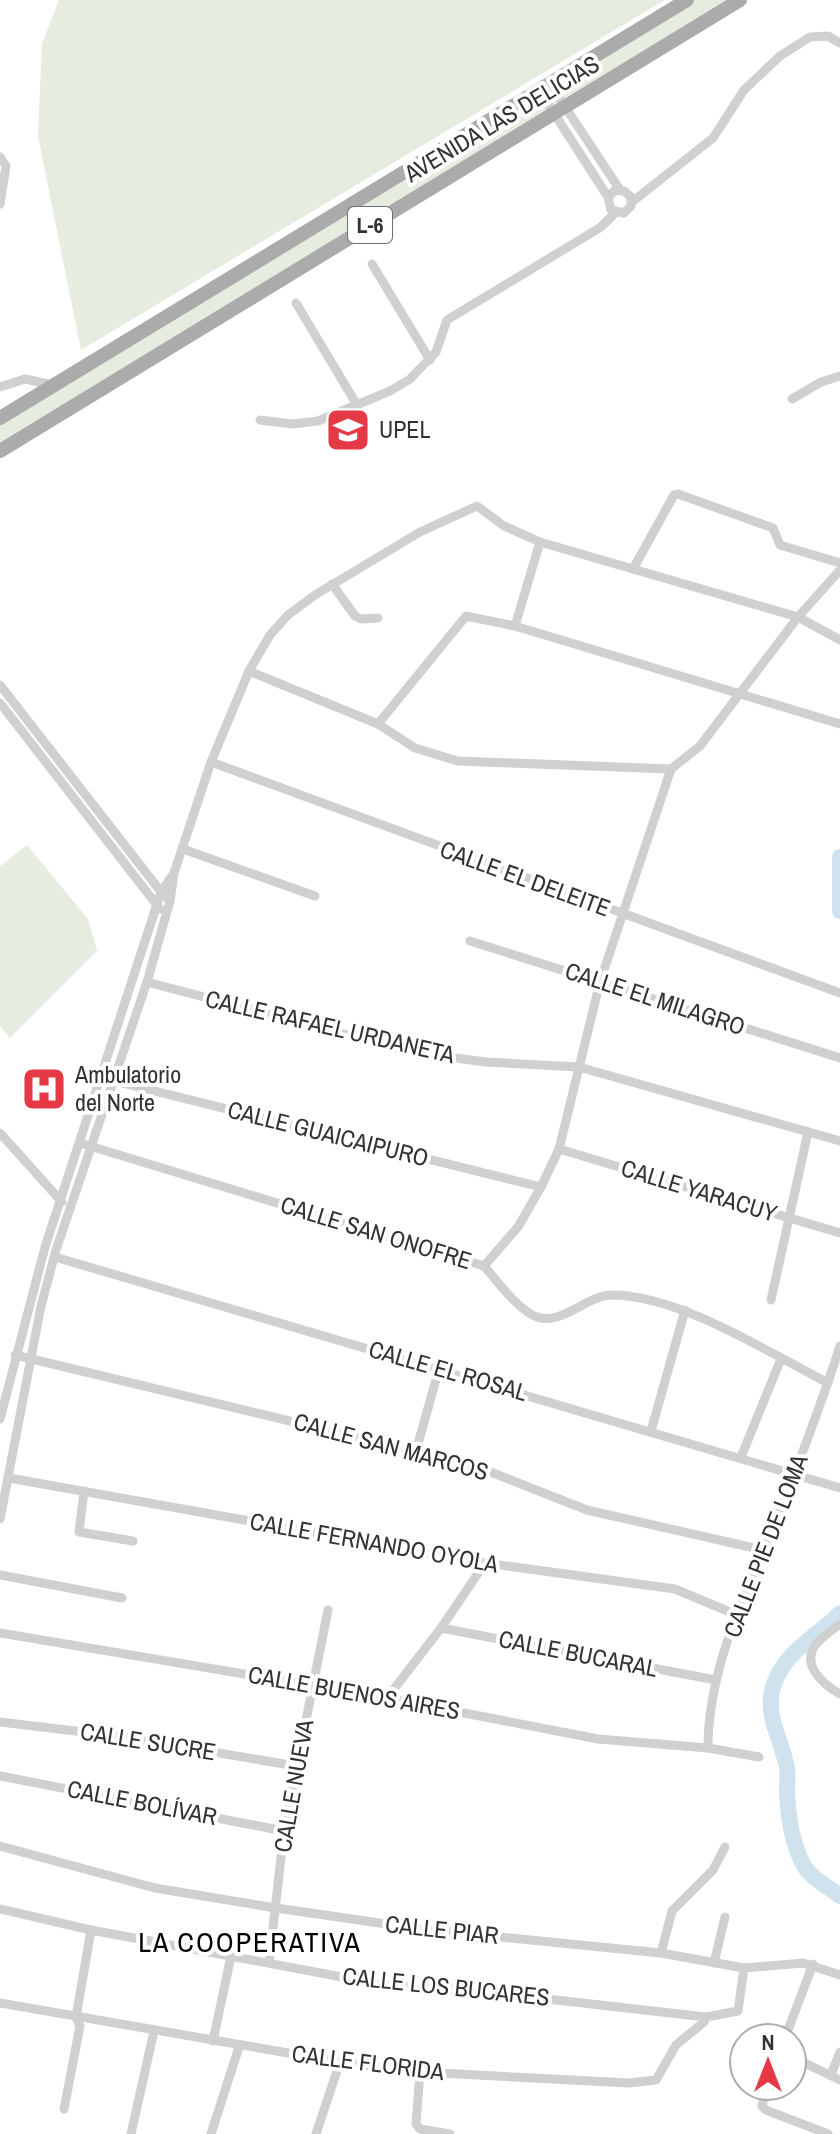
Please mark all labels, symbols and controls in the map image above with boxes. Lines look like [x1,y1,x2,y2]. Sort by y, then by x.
street label: AVENIDA LAS DELICIAS [397,47,605,189]
road number: L-6 [348,207,392,243]
school or university icon: UPEL [324,406,372,454]
place label: UPEL [379,413,430,445]
street label: CALLE EL DELEITE [436,832,615,924]
street label: CALLE EL MILAGRO [561,954,749,1042]
street label: CALLE RAFAEL URDANETA [202,982,459,1070]
place label: Ambulatorio del Norte [74,1058,181,1118]
hospital icon: Ambulatorio del Norte [20,1065,68,1113]
street label: CALLE GUAICAIPURO [225,1093,432,1173]
street label: CALLE YARACUY [618,1151,781,1229]
street label: CALLE SAN ONOFRE [277,1188,476,1276]
street label: CALLE EL ROSAL [365,1332,531,1408]
street label: CALLE SAN MARCOS [290,1405,492,1487]
street label: CALLE PIE DE LOMA [715,1449,815,1642]
street label: CALLE FERNANDO OYOLA [248,1504,502,1580]
street label: CALLE BUCARAL [496,1622,660,1684]
street label: CALLE BUENOS AIRES [246,1658,463,1726]
street label: CALLE SUCRE [78,1715,218,1768]
street label: CALLE NUEVA [266,1716,321,1855]
street label: CALLE BOLÍVAR [65,1772,220,1832]
street label: CALLE PIAR [384,1907,500,1951]
district label: LA COOPERATIVA [138,1923,362,1961]
street label: CALLE LOS BUCARES [341,1959,551,2013]
north arrow [728,2022,808,2102]
text: N [761,2027,775,2057]
street label: CALLE FLORIDA [290,2037,447,2087]

